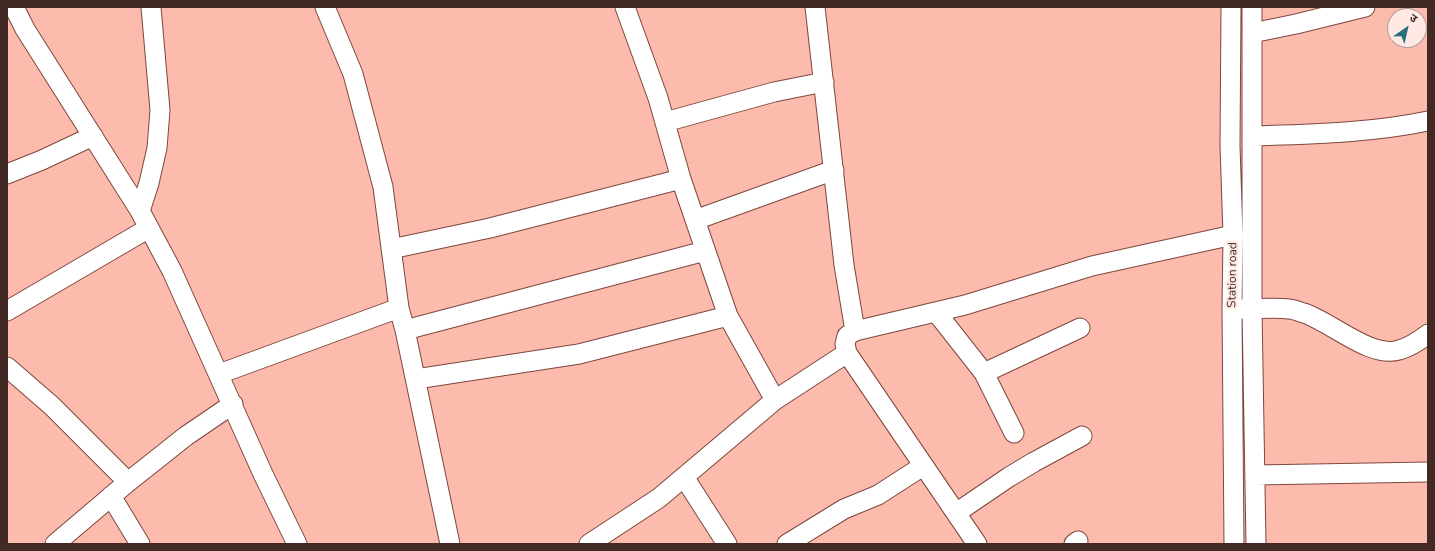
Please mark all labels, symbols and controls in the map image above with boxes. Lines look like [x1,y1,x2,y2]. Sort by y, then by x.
north arrow [1387,8,1427,48]
text: उ [1407,10,1420,26]
street label: Station road [1225,242,1241,308]

